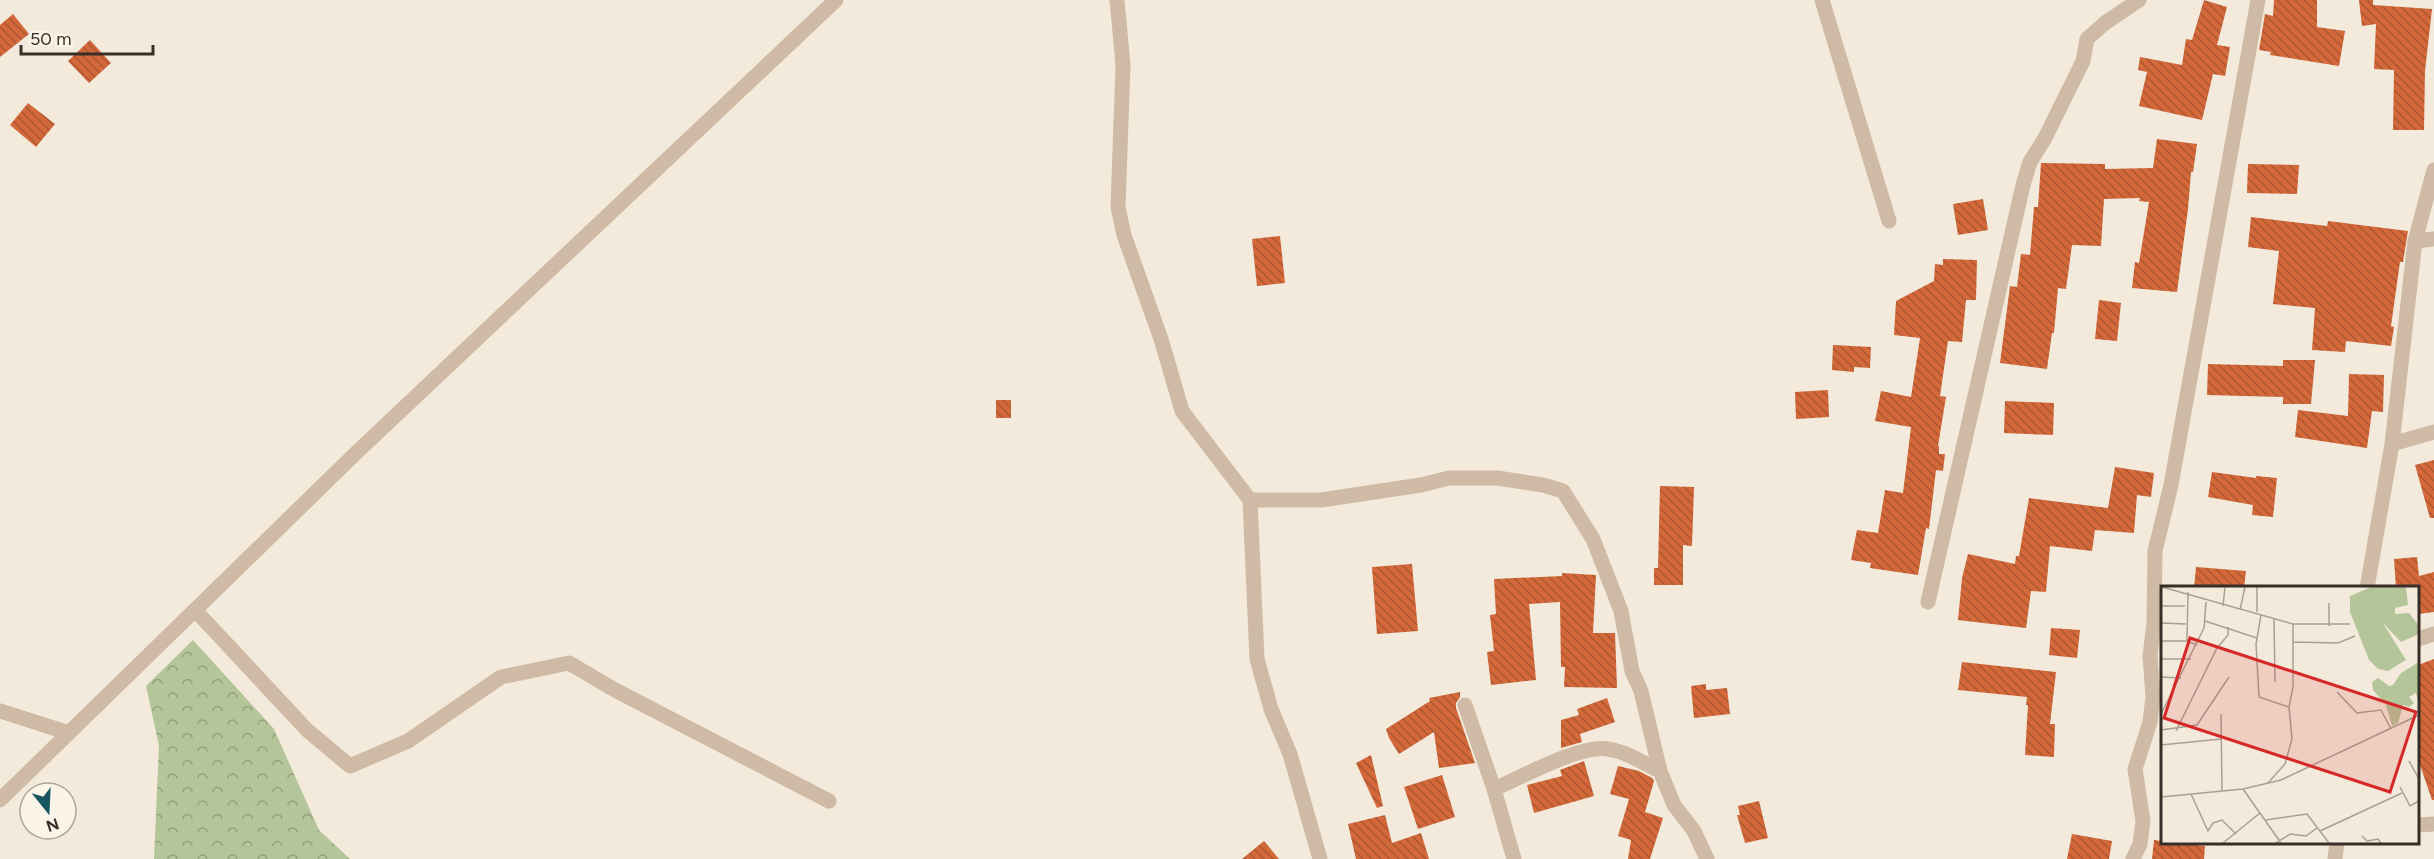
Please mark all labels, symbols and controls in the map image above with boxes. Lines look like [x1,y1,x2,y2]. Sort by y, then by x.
scale bar [21,18,153,56]
text: 50 m [30,28,72,50]
inset map [2161,586,2419,844]
north arrow [18,781,78,841]
text: N [44,814,61,836]

